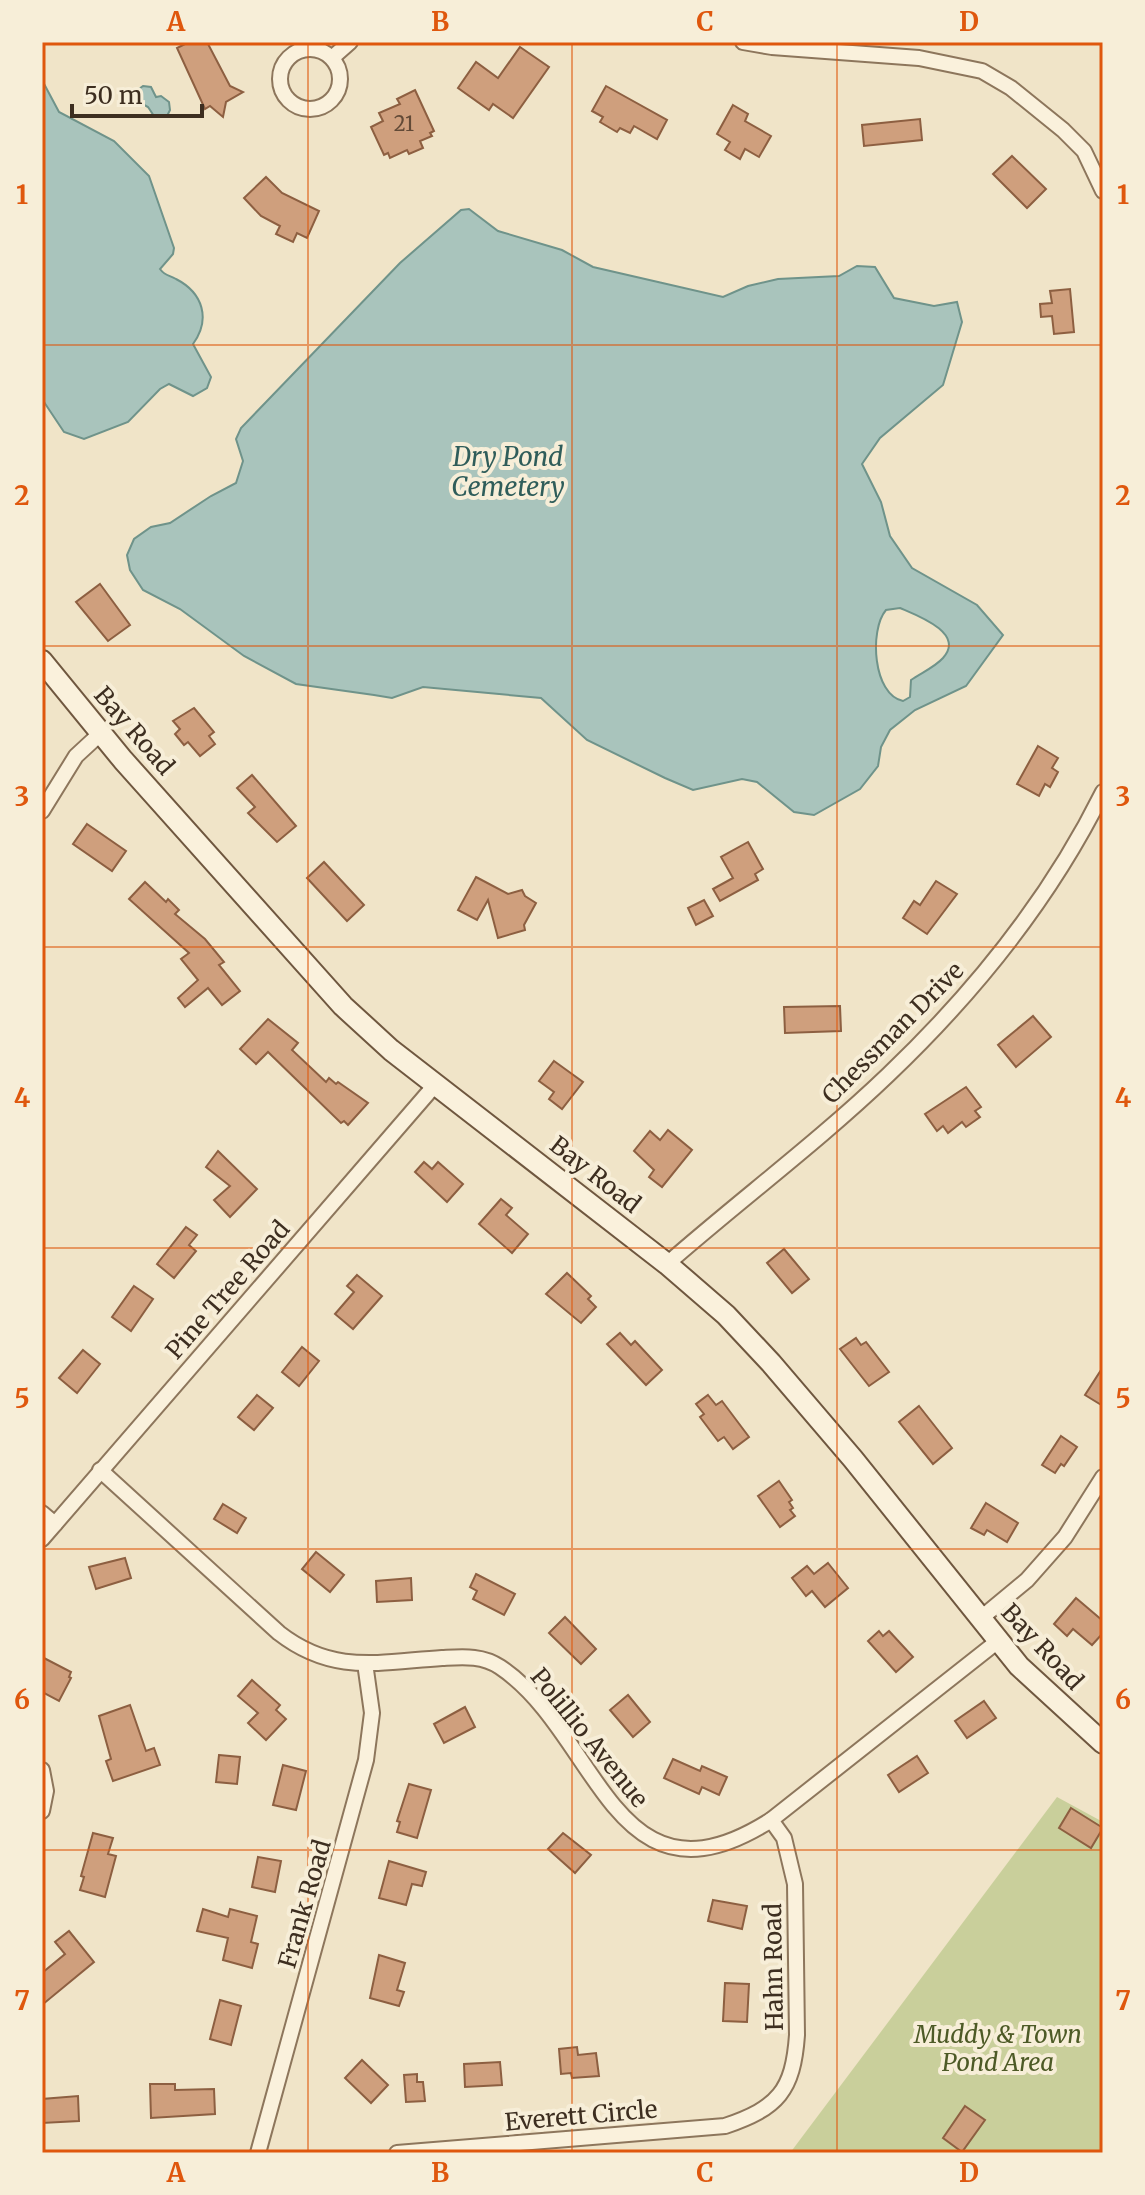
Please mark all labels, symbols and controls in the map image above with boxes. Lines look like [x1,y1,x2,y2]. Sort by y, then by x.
text: A [166,5,186,38]
text: B [431,5,449,38]
text: C [696,5,714,38]
text: D [959,5,979,38]
scale bar [72,68,202,118]
text: 50 m [84,80,143,111]
house number: 21 [394,111,414,136]
text: 1 [16,178,28,211]
text: 1 [1117,178,1129,211]
water label: Dry Pond Cemetery [451,440,565,503]
text: 2 [14,479,30,512]
text: 2 [1115,479,1131,512]
street label: Bay Road [88,680,181,781]
text: 3 [15,780,29,813]
text: 3 [1116,780,1130,813]
street label: Chessman Drive [815,955,970,1110]
text: 4 [14,1081,31,1114]
text: 4 [1115,1081,1132,1114]
street label: Bay Road [544,1129,647,1220]
street label: Pine Tree Road [159,1214,296,1365]
text: 5 [14,1382,30,1415]
text: 5 [1115,1382,1131,1415]
street label: Bay Road [995,1597,1090,1696]
street label: Polillio Avenue [524,1662,655,1814]
text: 6 [14,1683,30,1716]
text: 6 [1115,1683,1131,1716]
street label: Frank Road [271,1836,338,1972]
street label: Hahn Road [757,1903,790,2031]
text: 7 [14,1984,30,2017]
text: 7 [1115,1984,1131,2017]
park label: Muddy & Town Pond Area [913,2019,1082,2078]
street label: Everett Circle [503,2093,659,2138]
text: A [166,2156,186,2189]
text: B [431,2156,449,2189]
text: C [696,2156,714,2189]
text: D [959,2156,979,2189]

